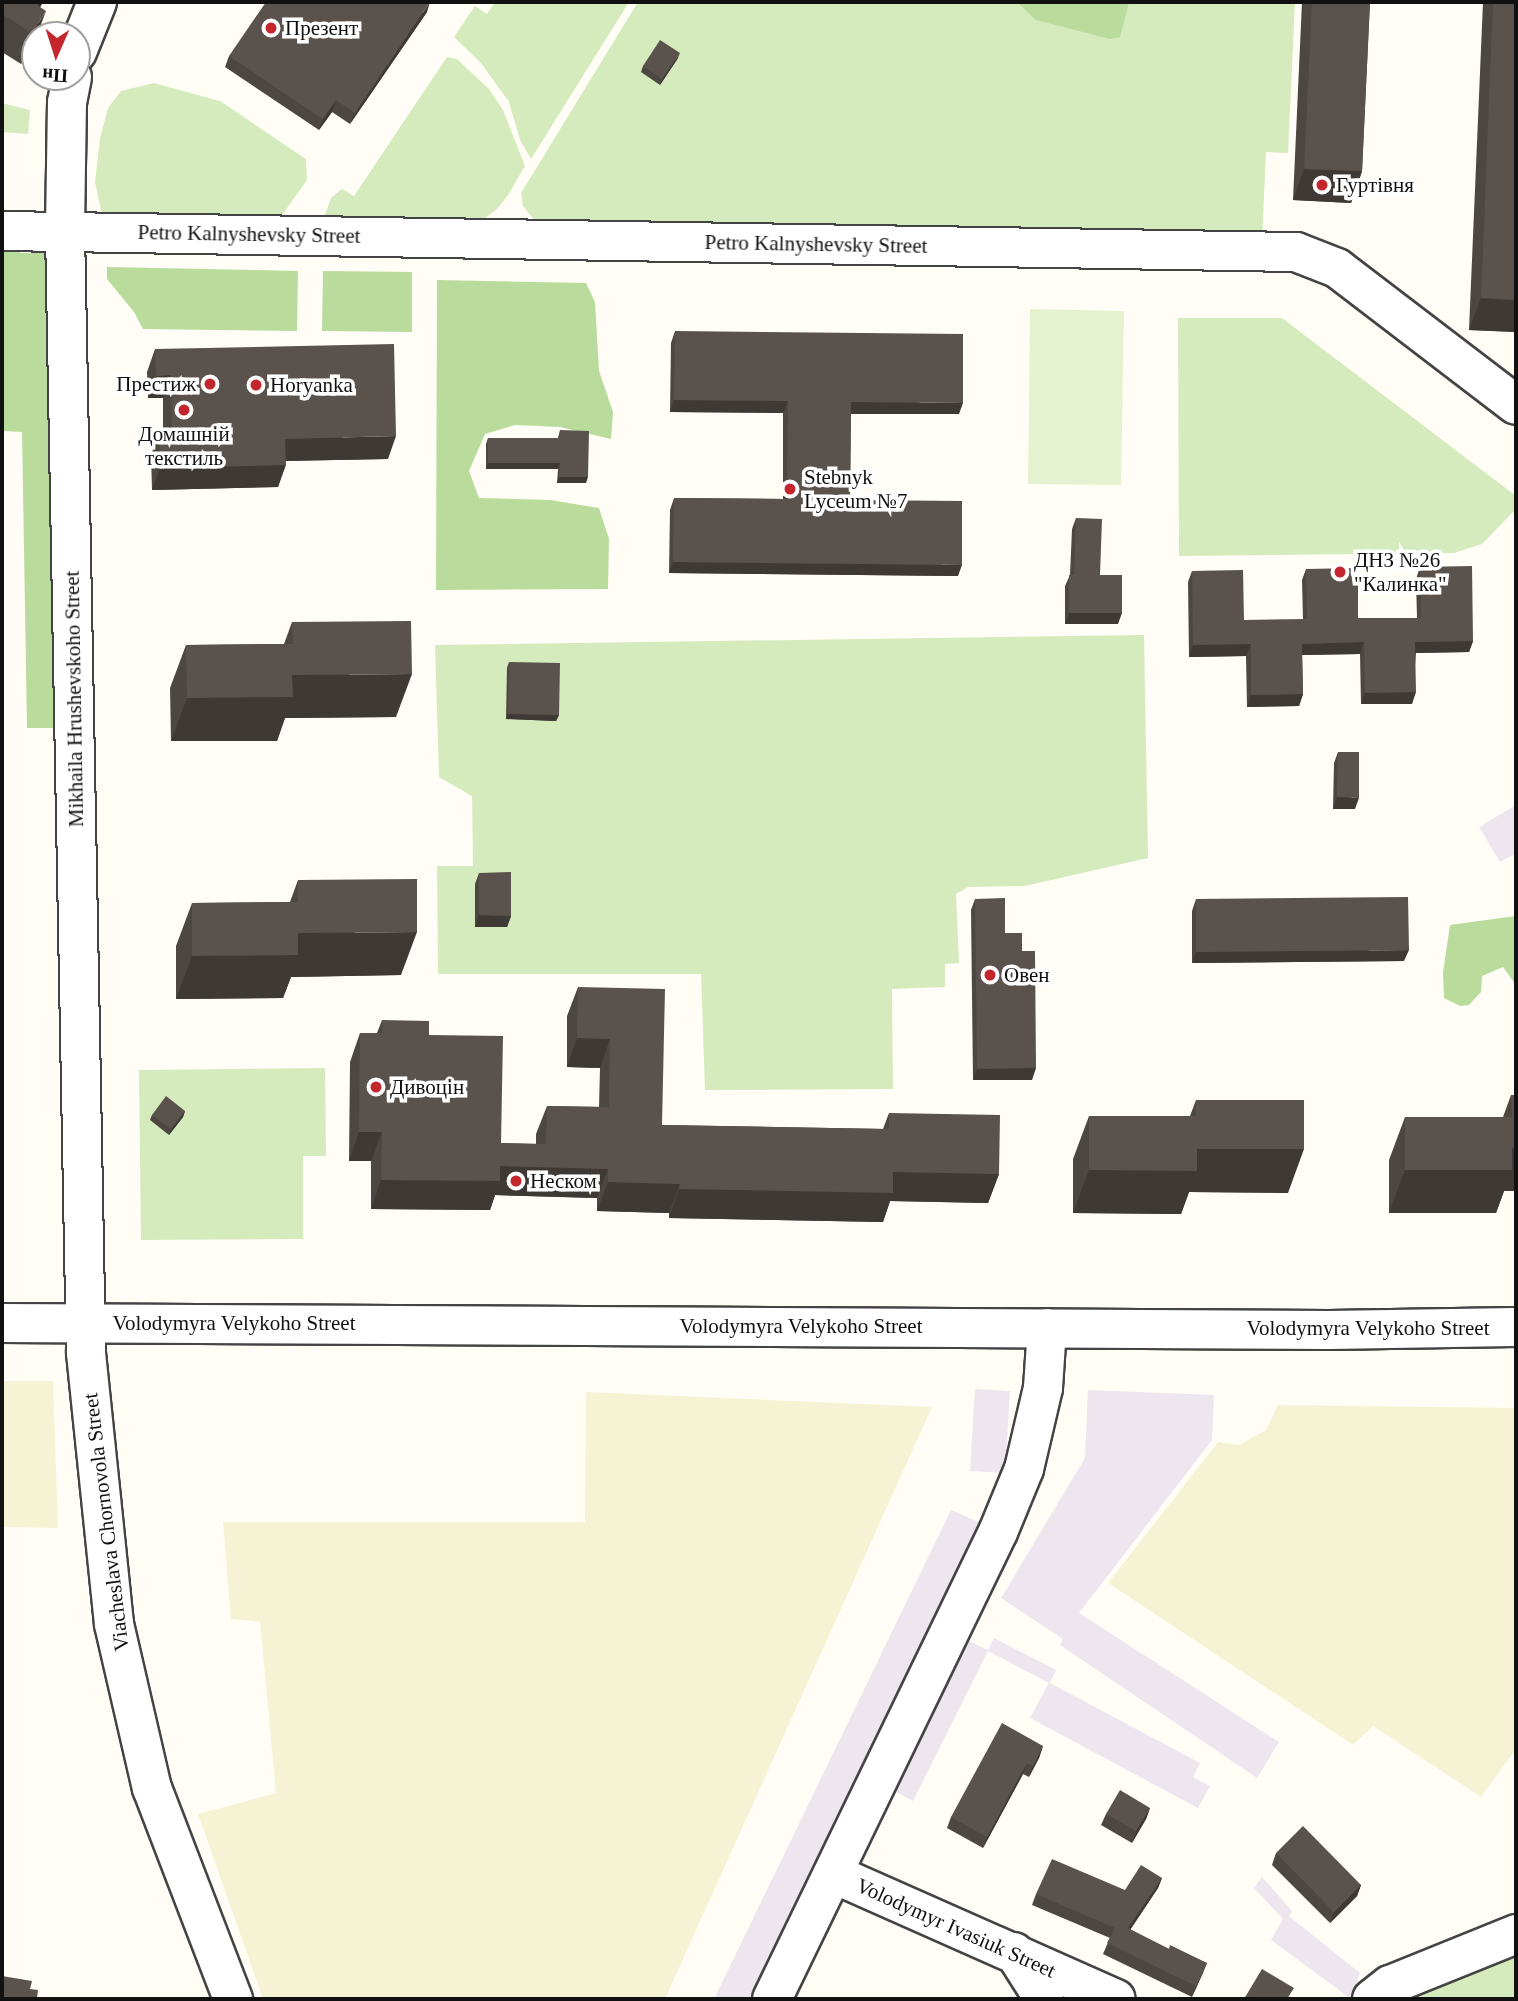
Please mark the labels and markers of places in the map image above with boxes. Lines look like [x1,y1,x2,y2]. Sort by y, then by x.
place label: Презент [285,15,358,41]
marker: Презент [263,20,279,36]
place label: Гуртівня [1336,172,1414,198]
marker: Гуртівня [1314,177,1330,193]
place label: Престиж [116,371,196,397]
place label: Horyanka [270,372,353,398]
marker: Престиж [202,376,218,392]
marker: Horyanka [248,377,264,393]
marker: Домашній текстиль [176,402,192,418]
place label: Домашній текстиль [138,421,230,471]
place label: Stebnyk Lyceum №7 [804,464,907,514]
marker: Stebnyk Lyceum №7 [782,481,798,497]
place label: ДНЗ №26 "Калинка" [1354,547,1447,597]
marker: ДНЗ №26 "Калинка" [1332,564,1348,580]
place label: Овен [1004,962,1050,988]
marker: Овен [982,967,998,983]
place label: Дивоцін [390,1074,464,1100]
marker: Дивоцін [368,1079,384,1095]
place label: Неском [530,1168,597,1194]
marker: Неском [508,1173,524,1189]

